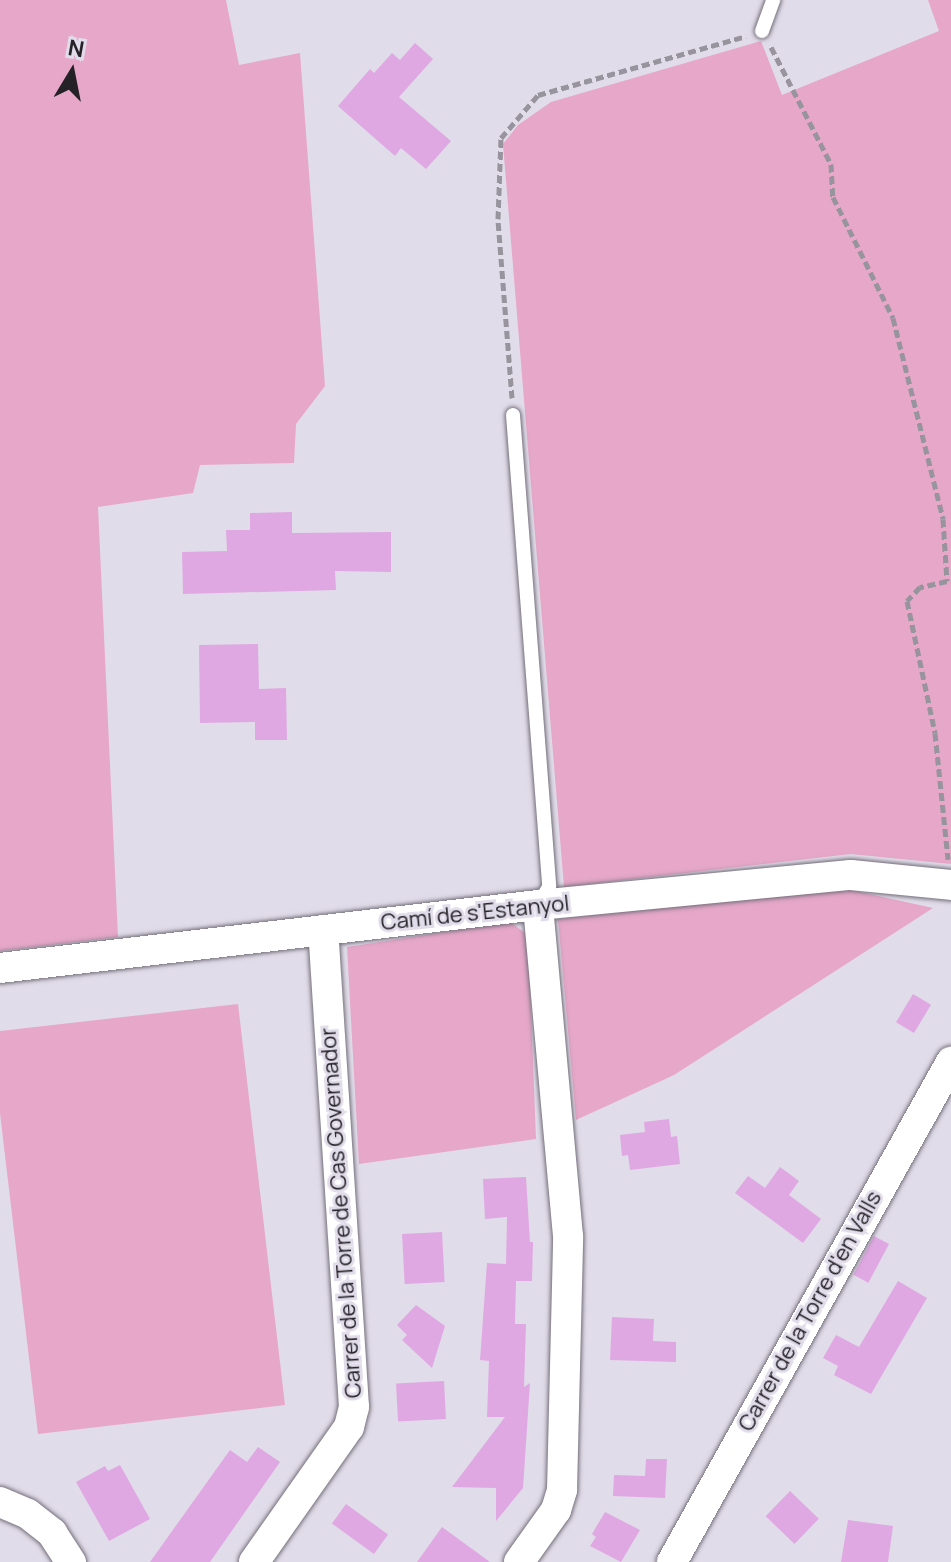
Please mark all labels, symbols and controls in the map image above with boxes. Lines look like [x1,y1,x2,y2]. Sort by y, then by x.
north arrow [32,32,112,112]
text: N [66,32,87,65]
street label: Camí de s'Estanyol [379,890,571,936]
street label: Carrer de la Torre de Cas Governador [315,1027,367,1399]
street label: Carrer de la Torre d'en Valls [733,1186,887,1436]

